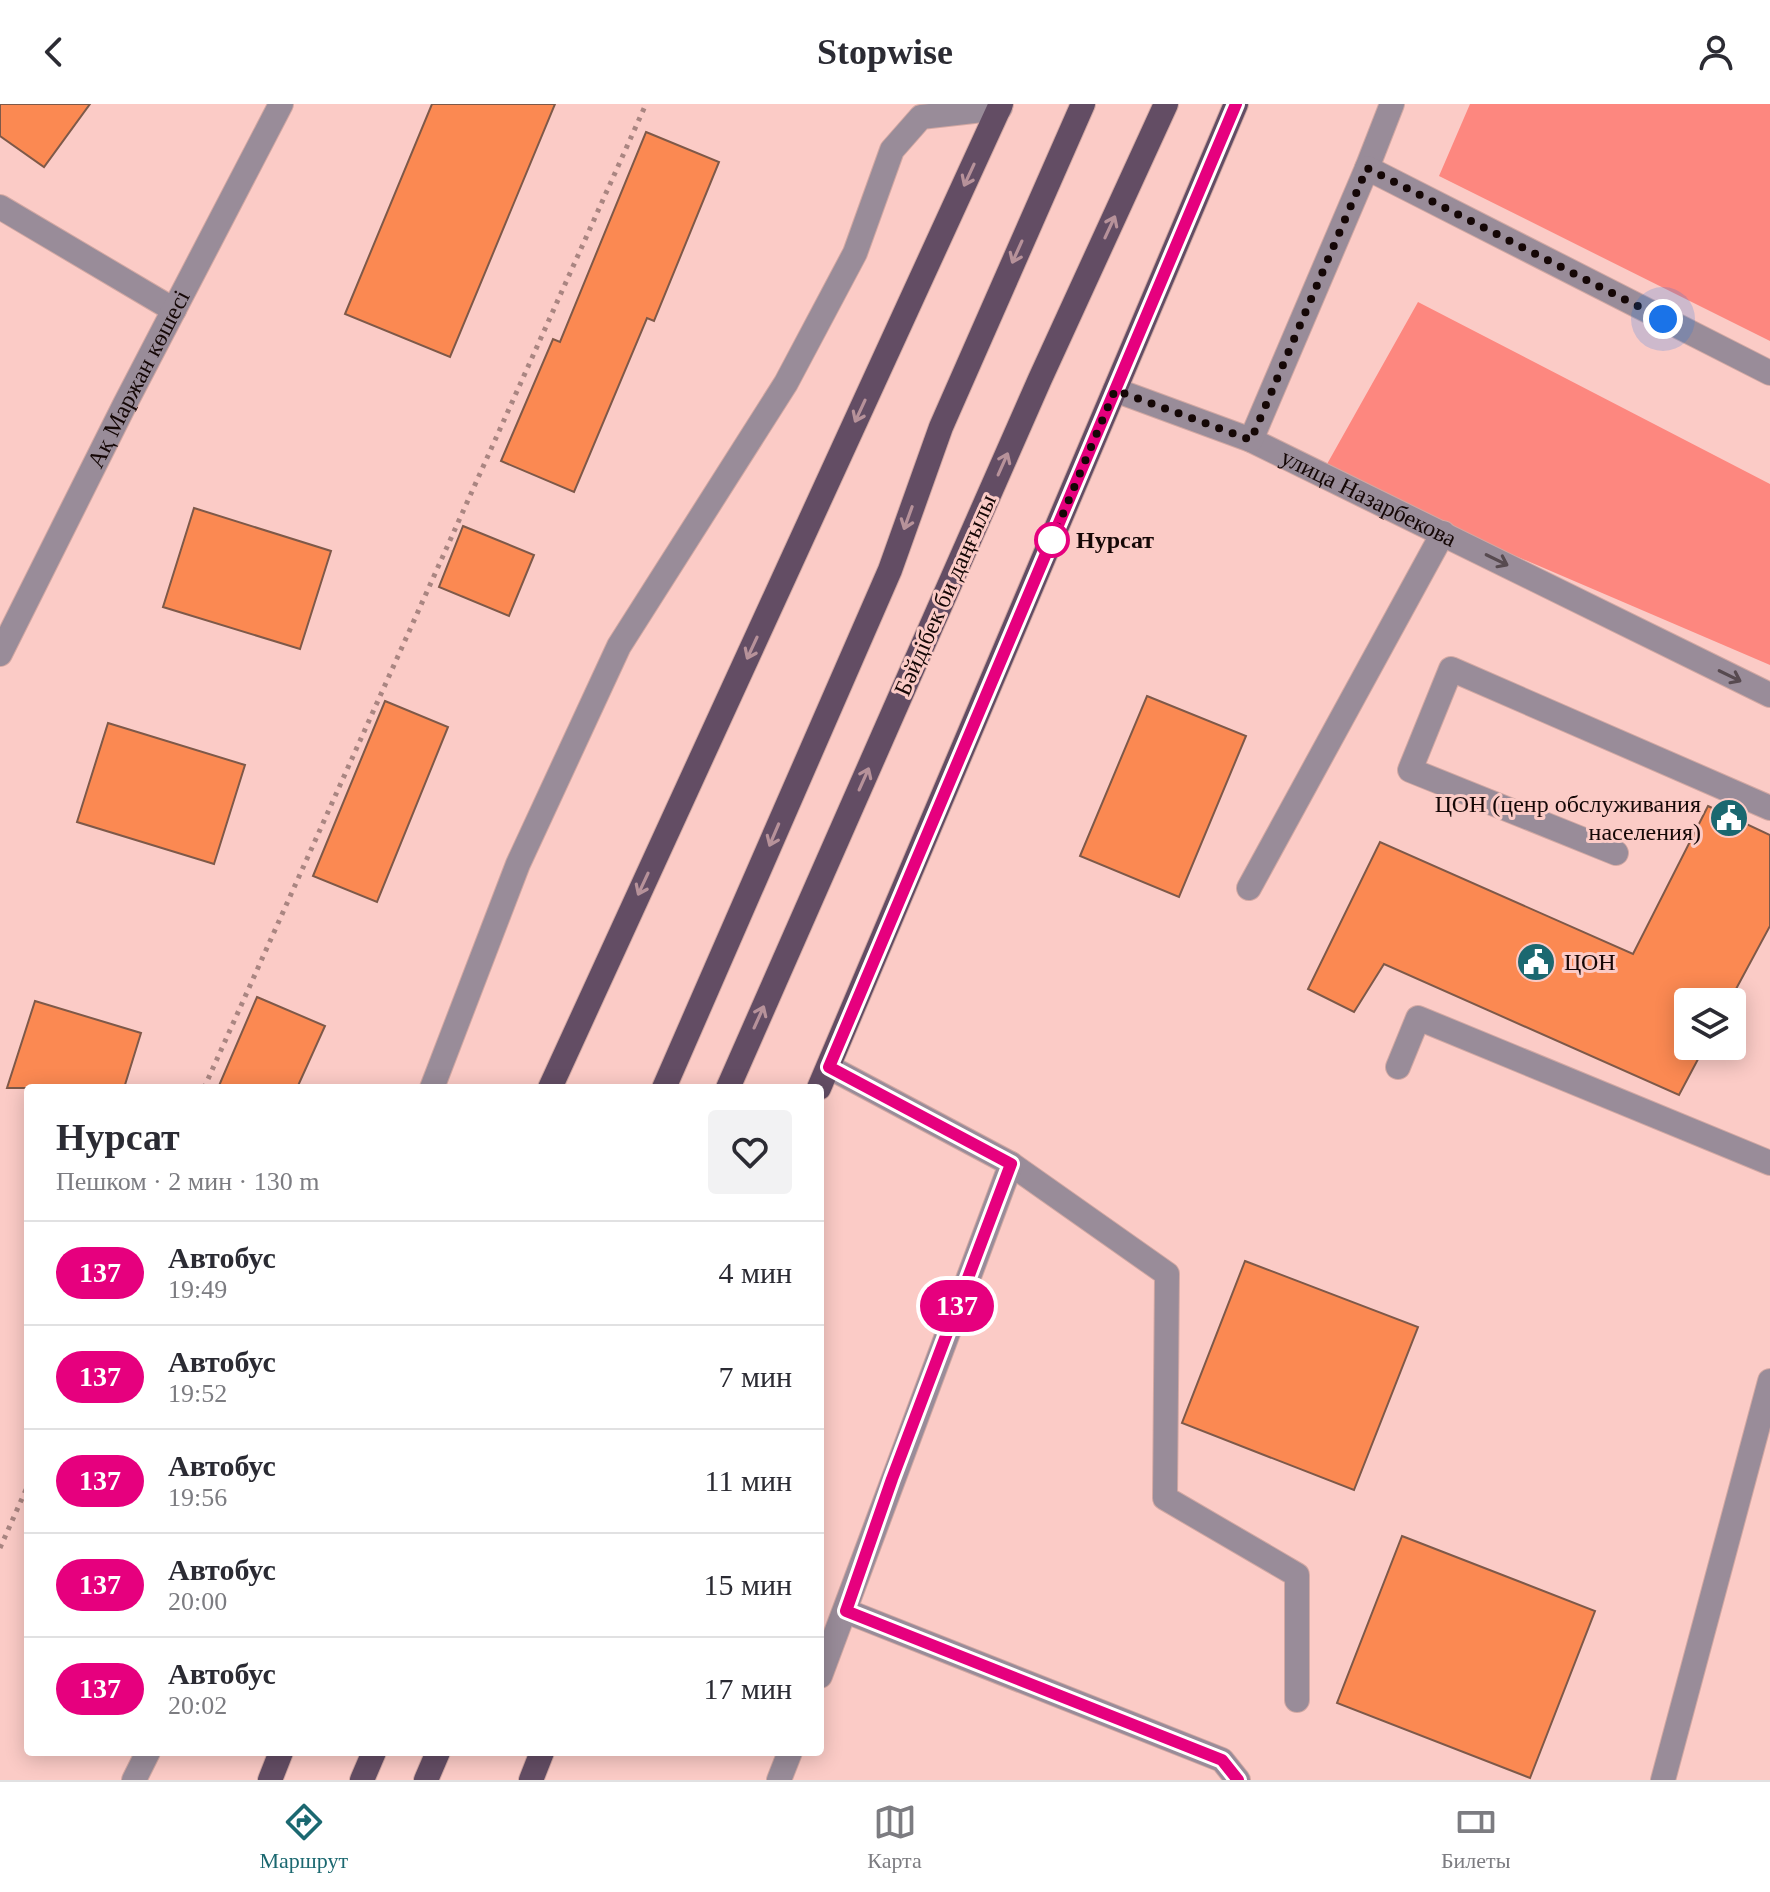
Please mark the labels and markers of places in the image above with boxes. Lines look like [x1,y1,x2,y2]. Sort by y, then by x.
marker: Нурсат [1035,523,1069,557]
place label: Нурсат [1076,527,1154,553]
place label: ЦОН (ценр обслуживания населения) [1435,791,1701,845]
public building icon: ЦОН (ценр обслуживания населения) [1708,797,1750,839]
public building icon: ЦОН [1515,941,1557,983]
place label: ЦОН [1564,949,1616,975]

